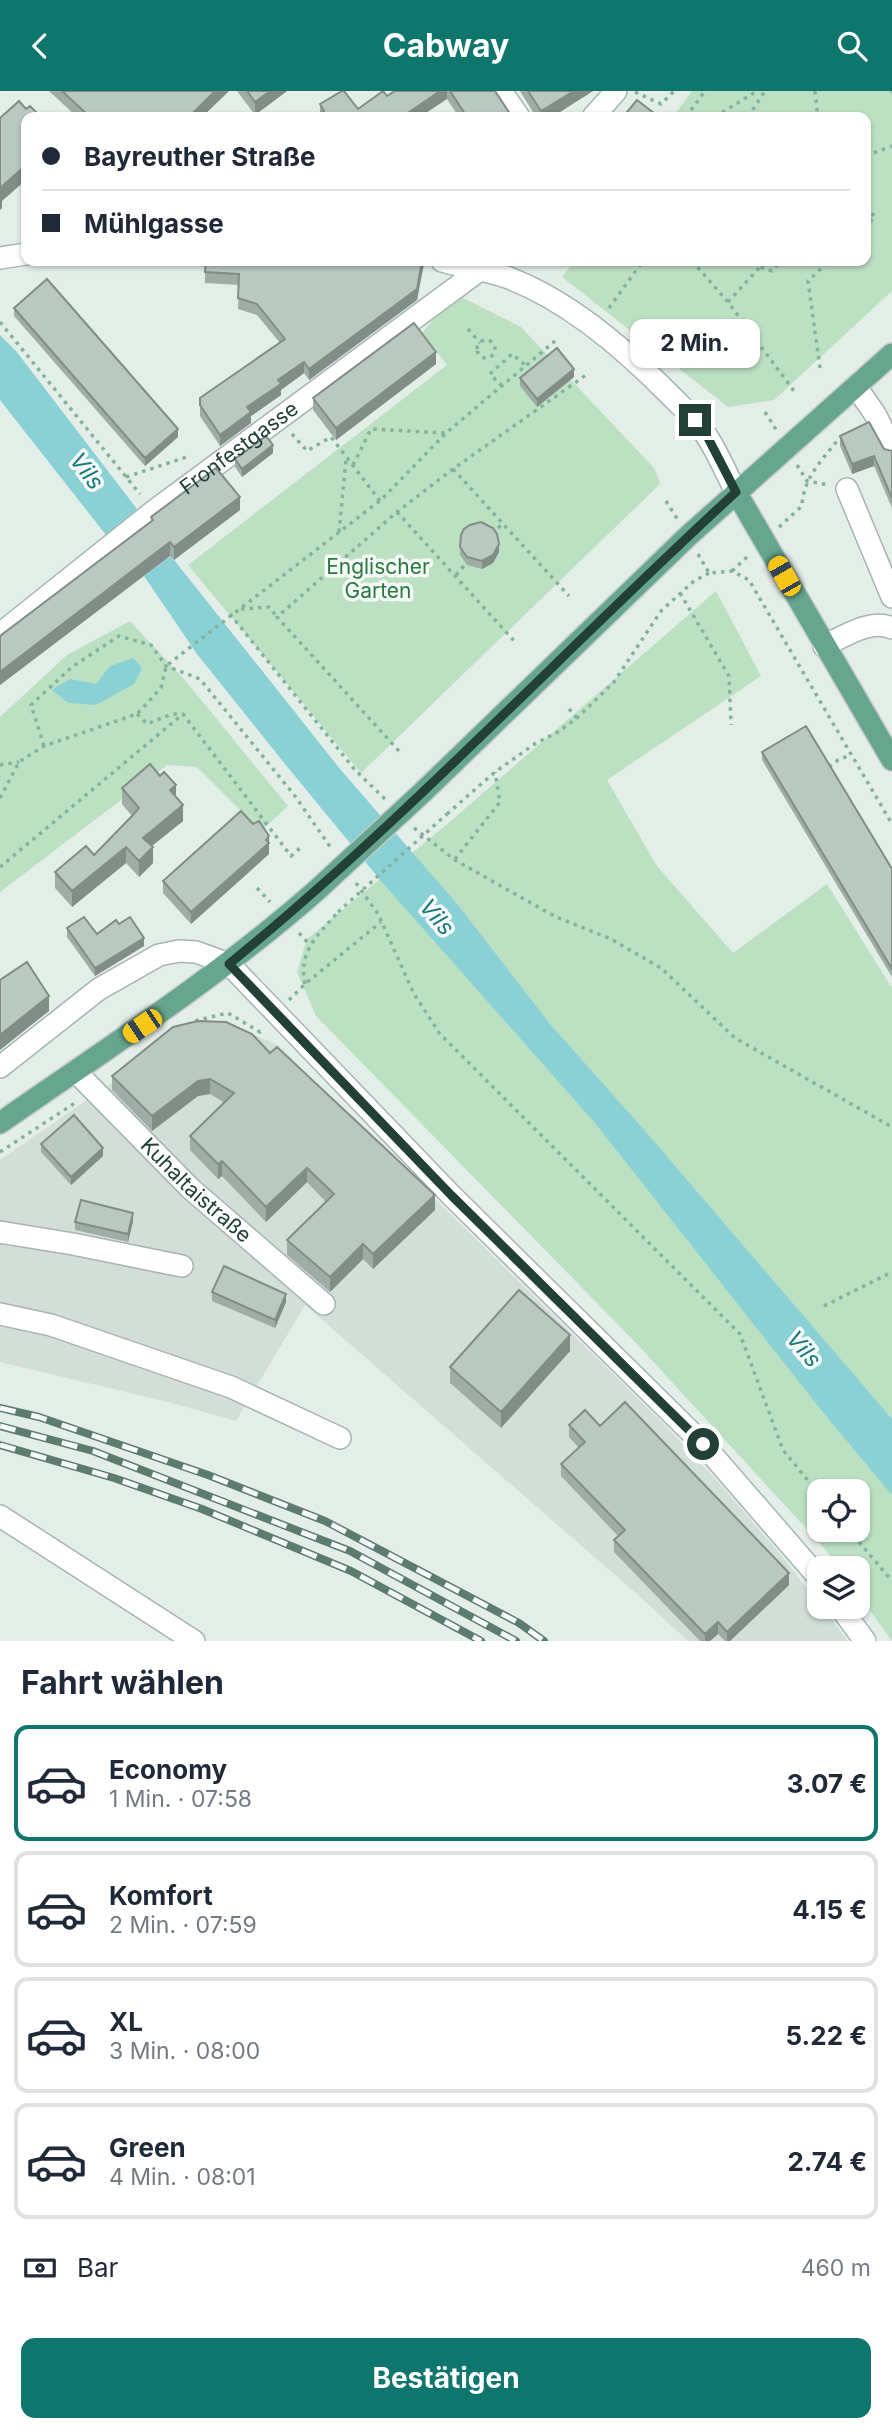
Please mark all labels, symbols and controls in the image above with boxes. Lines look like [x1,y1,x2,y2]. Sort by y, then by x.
text: Cabway [383,26,509,65]
icon: back [21,27,59,65]
icon: search [833,27,871,65]
text: Bayreuther Straße [84,141,316,172]
text: Mühlgasse [84,208,224,239]
callout: 2 Min. [630,319,760,367]
text: 2 Min. [660,329,730,357]
street label: Fronfestgasse [175,396,303,499]
route end [679,404,711,436]
water label: Vils [64,447,110,495]
car [765,553,804,599]
park label: Englischer Garten [326,554,430,603]
water label: Vils [414,893,460,941]
car [119,1006,166,1046]
street label: Kuhaltaistraße [136,1132,257,1248]
water label: Vils [781,1325,827,1373]
route start [687,1428,719,1460]
map controls [807,1479,870,1619]
button: locate [807,1479,870,1542]
button: layers [807,1556,870,1619]
text: Fahrt wählen [21,1663,224,1702]
icon: car [25,1752,88,1815]
text: Economy [109,1754,227,1785]
text: 3.07 € [787,1768,867,1799]
text: 1 Min. · 07:58 [109,1785,252,1813]
icon: car [25,1878,88,1941]
text: Komfort [109,1880,213,1911]
text: 4.15 € [792,1894,867,1925]
text: 2 Min. · 07:59 [109,1911,257,1939]
icon: car [25,2004,88,2067]
text: XL [109,2006,143,2037]
text: 5.22 € [786,2020,867,2051]
text: 3 Min. · 08:00 [109,2037,260,2065]
icon: car [25,2130,88,2193]
text: Green [109,2132,186,2163]
text: 2.74 € [787,2146,867,2177]
text: 4 Min. · 08:01 [109,2163,256,2191]
icon: cash [21,2249,59,2287]
text: Bar [77,2252,118,2283]
text: 460 m [801,2254,871,2282]
button: Bestätigen [21,2338,871,2418]

